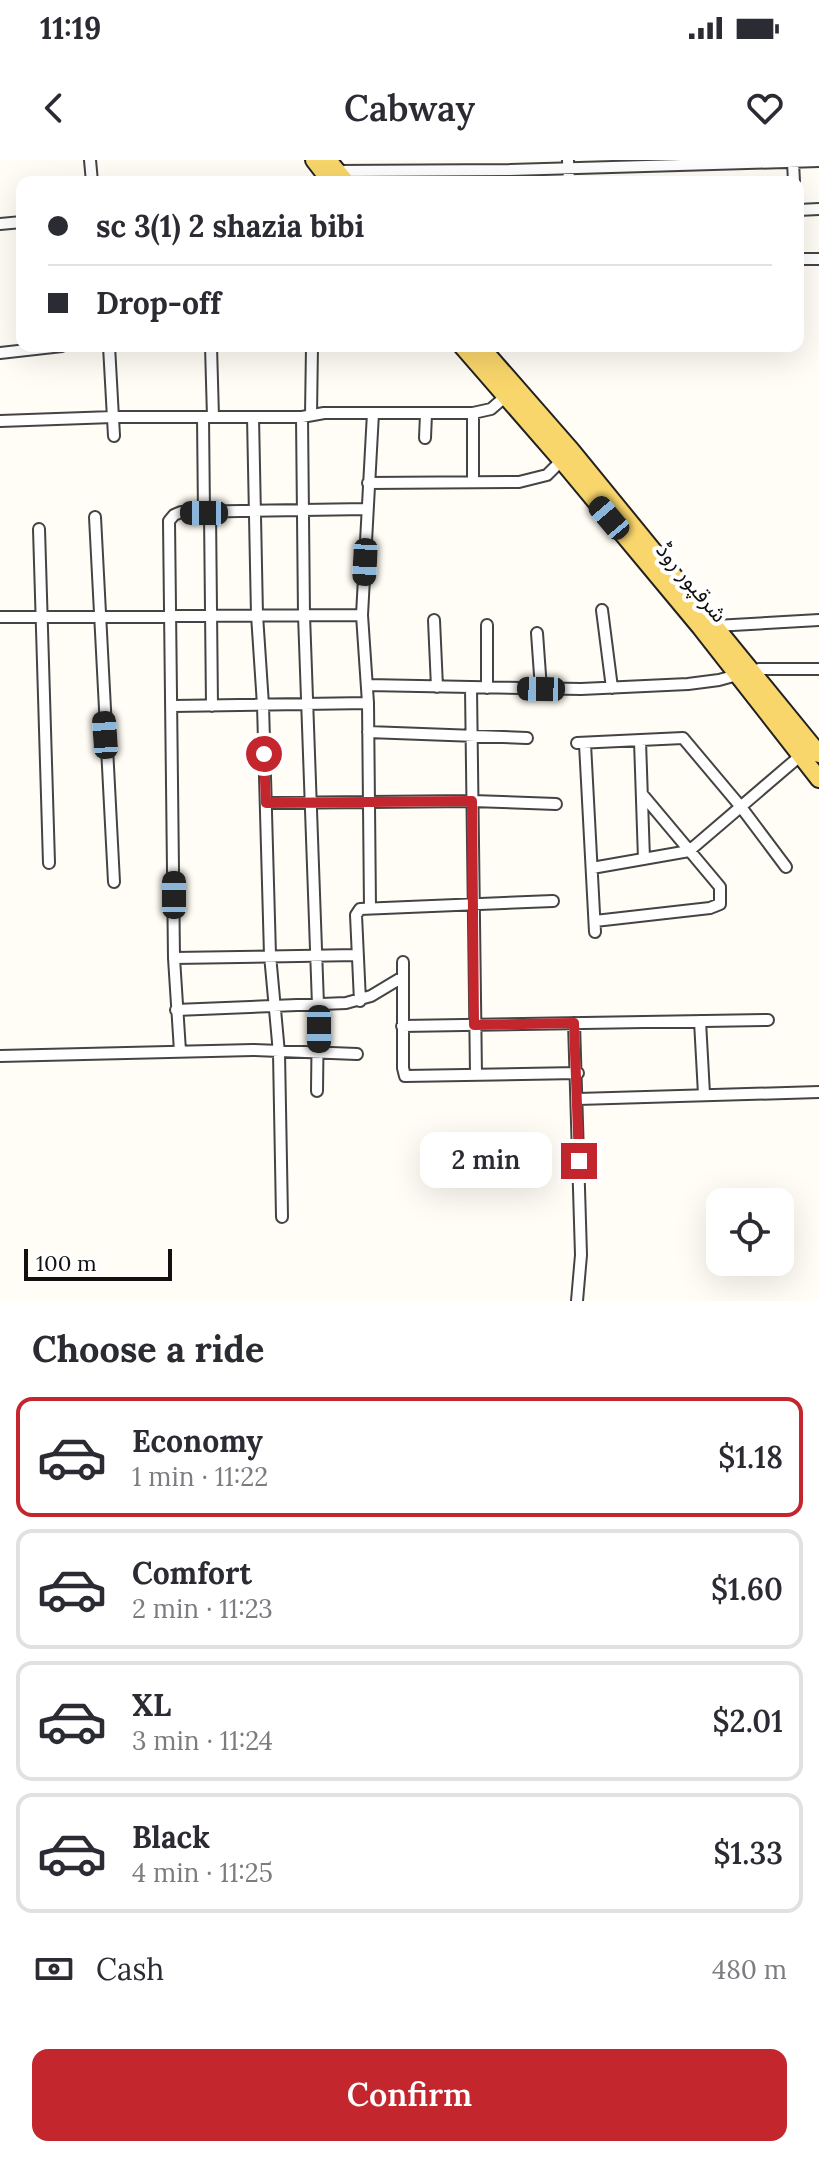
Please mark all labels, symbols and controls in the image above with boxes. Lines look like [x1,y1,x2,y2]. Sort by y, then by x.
text: 11:19 [40,9,101,47]
text: Cabway [344,85,475,131]
icon: back [32,86,76,130]
icon: heart [743,86,787,130]
text: sc 3(1) 2 shazia bibi [96,207,364,245]
text: Drop-off [96,284,221,322]
car [584,492,634,544]
car [180,501,228,525]
street label: شرقپور روڈ [650,536,734,629]
car [352,537,378,587]
car [517,677,565,701]
car [91,710,119,760]
route start [246,736,282,772]
car [162,871,186,919]
car [307,1005,331,1053]
callout: 2 min [419,1133,551,1189]
text: 2 min [452,1143,520,1176]
route end [561,1143,597,1179]
map controls [706,1188,794,1276]
button: locate [706,1188,794,1276]
scale bar [24,1245,172,1281]
text: 100 m [36,1249,97,1277]
text: Choose a ride [32,1326,264,1372]
icon: car [36,1421,108,1493]
text: Economy [132,1422,263,1460]
text: $1.18 [718,1438,783,1476]
text: 1 min · 11:22 [132,1460,268,1493]
icon: car [36,1553,108,1625]
text: Comfort [132,1554,252,1592]
text: $1.60 [711,1570,783,1608]
text: 2 min · 11:23 [132,1592,273,1625]
icon: car [36,1685,108,1757]
text: XL [132,1686,171,1724]
text: $2.01 [713,1702,783,1740]
text: 3 min · 11:24 [132,1724,273,1757]
icon: car [36,1817,108,1889]
text: Black [132,1818,210,1856]
text: $1.33 [714,1834,783,1872]
text: 4 min · 11:25 [132,1856,273,1889]
icon: cash [32,1947,76,1991]
text: Cash [96,1950,164,1988]
text: 480 m [712,1953,787,1986]
button: Confirm [32,2049,787,2141]

